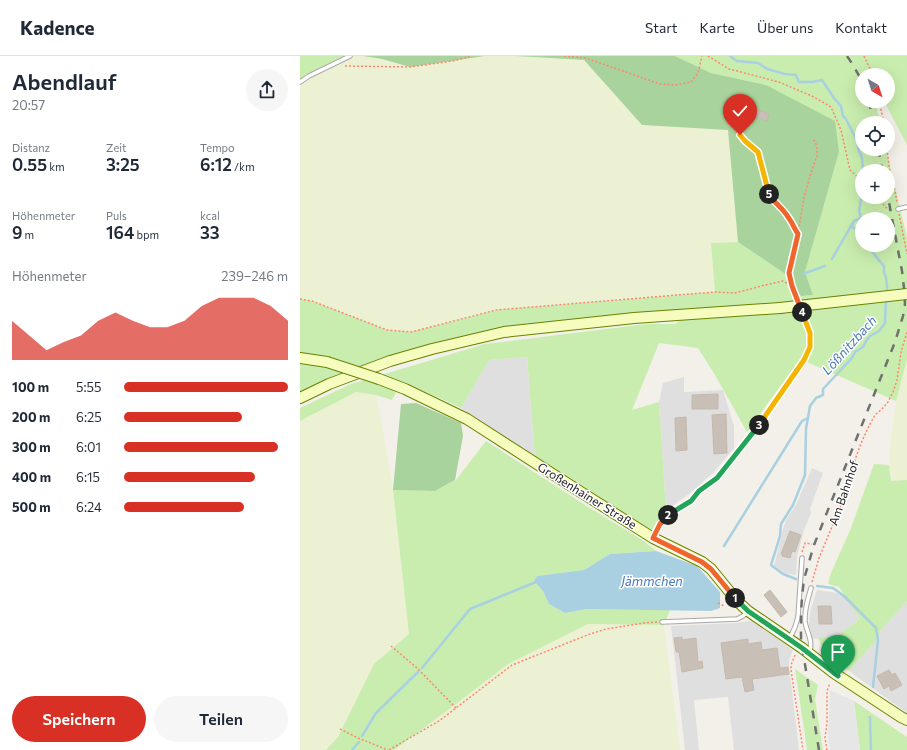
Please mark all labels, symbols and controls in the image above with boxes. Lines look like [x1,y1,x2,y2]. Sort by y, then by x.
text: Kadence [20,16,95,39]
text: Start [645,19,678,36]
text: Karte [700,19,735,36]
text: Über uns [757,19,813,36]
text: Kontakt [835,19,887,36]
text: Abendlauf [12,68,117,95]
north arrow [855,68,895,108]
map controls [855,68,895,252]
button: share [246,69,288,111]
pin [723,94,757,135]
text: 20:57 [12,97,45,113]
icon: check [729,100,751,122]
button: locate [855,116,895,156]
text: Distanz [12,141,50,154]
text: Zeit [106,141,127,154]
text: Tempo [200,141,235,154]
text: 0.55 [12,154,47,175]
text: 3:25 [106,154,140,175]
text: 6:12 [200,154,232,175]
text: km [47,160,65,173]
text: /km [232,160,254,173]
button: + [855,164,895,204]
pin: 5 [759,184,779,204]
text: 5 [766,187,772,200]
text: Höhenmeter [12,209,75,222]
text: Puls [106,209,127,222]
text: kcal [200,209,220,222]
button: − [855,212,895,252]
text: 9 [12,222,22,243]
text: 164 [106,222,134,243]
text: 33 [200,222,220,243]
text: m [22,228,34,241]
text: bpm [134,228,159,241]
text: Höhenmeter [12,268,87,284]
text: 239–246 m [221,268,288,284]
pin: 4 [792,302,812,322]
text: 4 [799,305,805,318]
water label: Lößnitzbach [818,312,880,378]
text: 100 m [12,379,49,395]
text: 5:55 [76,379,101,395]
text: 200 m [12,409,50,425]
text: 6:25 [76,409,102,425]
pin: 3 [749,415,769,435]
text: 3 [756,418,762,431]
text: 300 m [12,439,51,455]
text: 6:01 [76,439,101,455]
street label: Am Bahnhof [825,458,861,527]
street label: Großenhainer Straße [536,459,640,531]
text: 400 m [12,469,51,485]
text: 6:15 [76,469,100,485]
text: 500 m [12,499,51,515]
text: 6:24 [76,499,102,515]
pin: 2 [658,505,678,525]
text: 2 [665,508,671,521]
water label: Jämmchen [620,573,683,589]
pin: 1 [725,588,745,608]
text: 1 [733,591,737,604]
pin [821,635,855,676]
icon: arrive [827,641,849,663]
button: Speichern [12,696,146,742]
button: Teilen [154,696,288,742]

